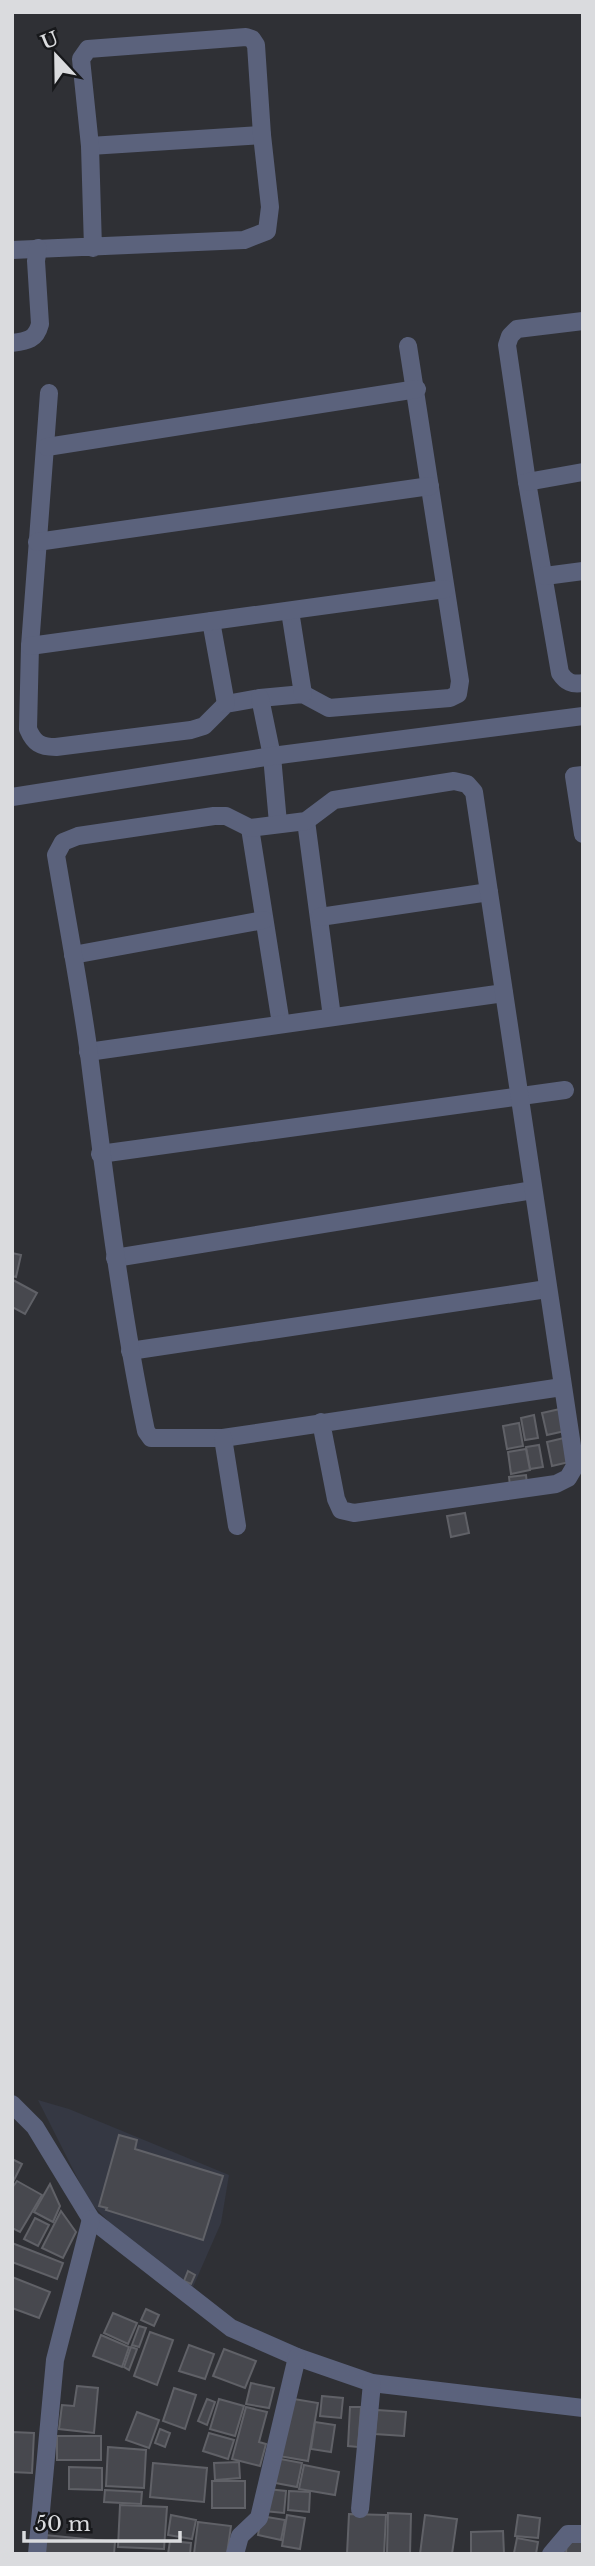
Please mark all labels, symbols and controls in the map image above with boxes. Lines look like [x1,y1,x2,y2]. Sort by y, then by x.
north arrow [21,21,91,91]
text: U [38,27,62,54]
scale bar [24,2500,180,2544]
text: 50 m [35,2511,91,2537]

